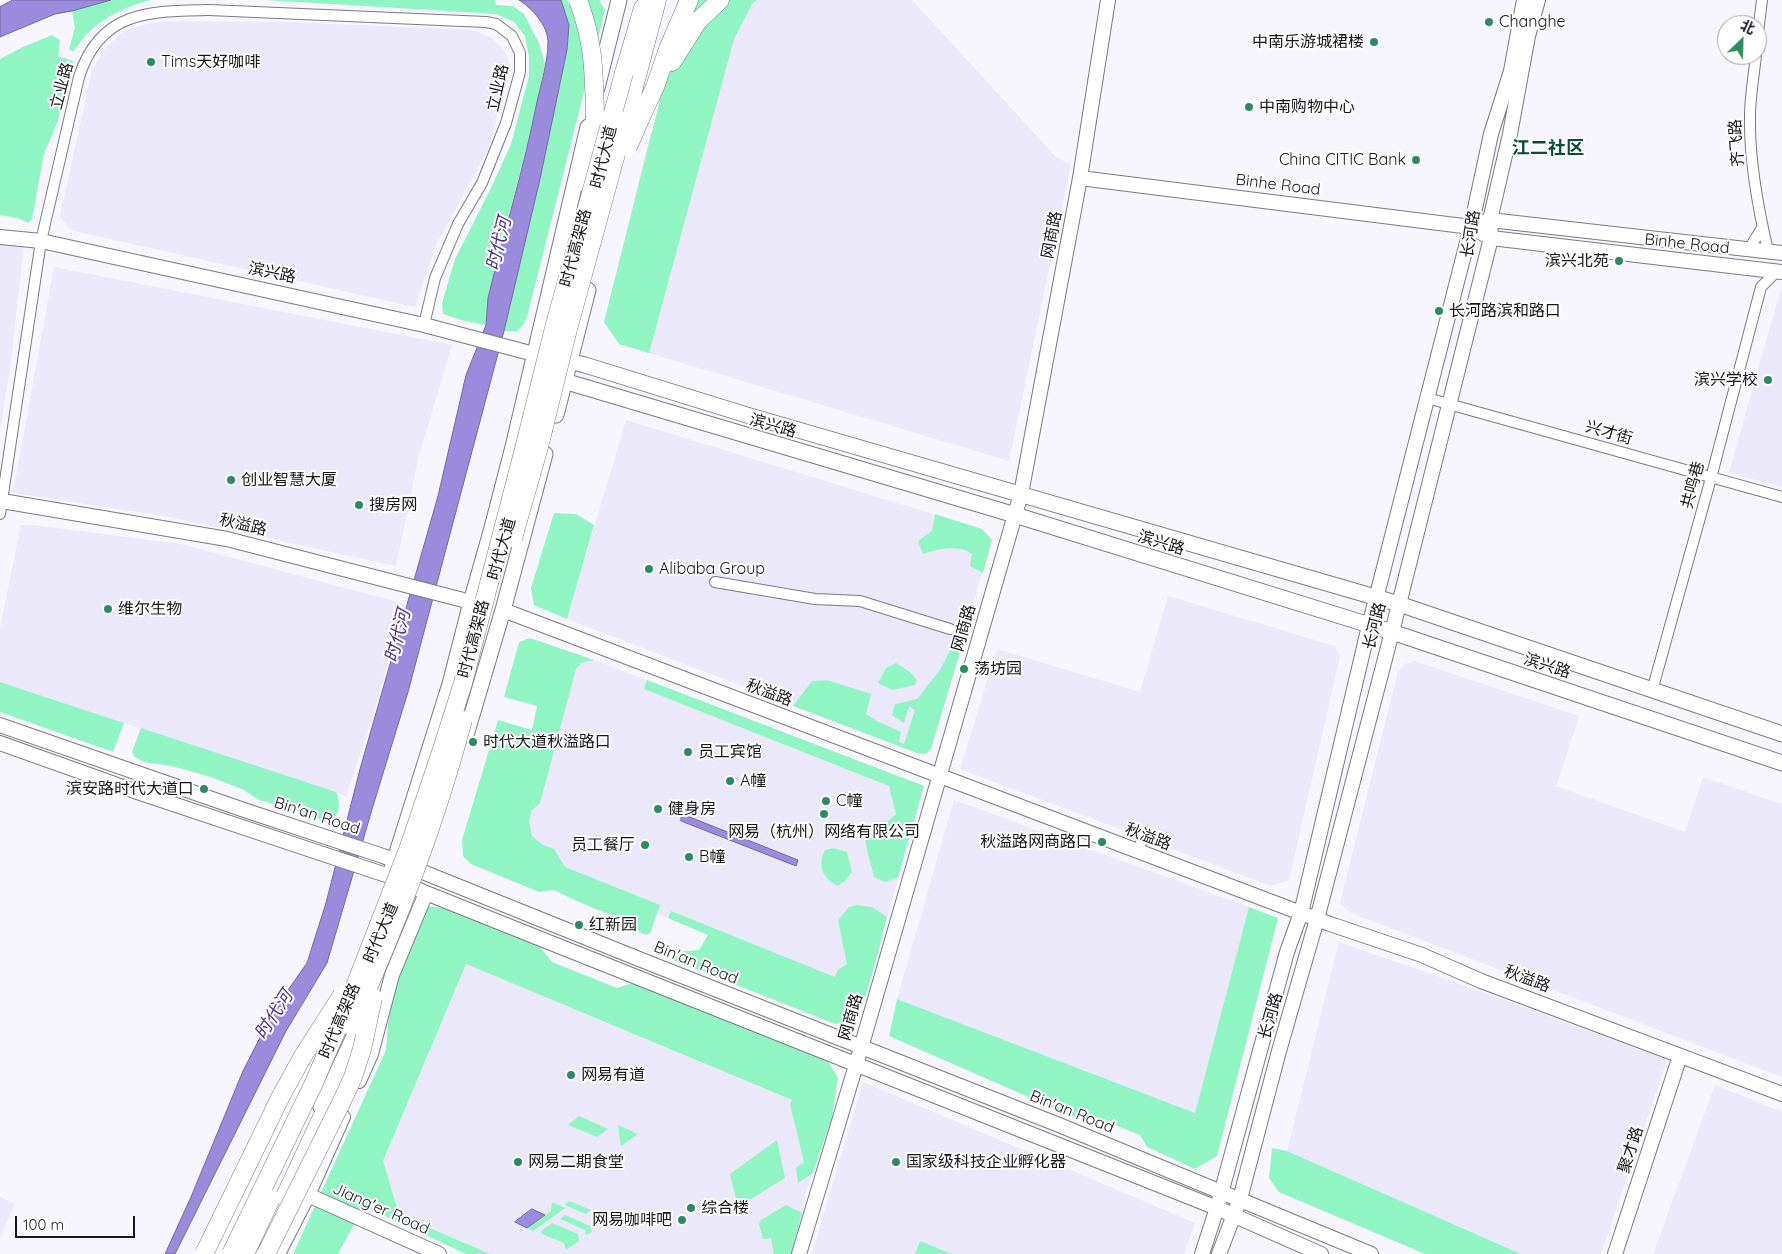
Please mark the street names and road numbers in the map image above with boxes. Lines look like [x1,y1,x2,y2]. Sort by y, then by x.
street label: 立业路 [47,60,77,112]
street label: 立业路 [483,62,513,114]
street label: 齐飞路 [1726,118,1748,168]
street label: 时代大道 [587,124,621,190]
street label: Binhe Road [1235,170,1321,200]
street label: 时代高架路 [556,207,596,289]
street label: 长河路 [1458,209,1484,259]
street label: 网商路 [1038,210,1066,260]
street label: Binhe Road [1644,230,1730,258]
street label: 滨兴路 [247,259,297,287]
street label: 滨兴路 [747,410,799,442]
street label: 兴才街 [1583,417,1635,449]
street label: 共鸣巷 [1678,459,1708,511]
street label: 秋溢路 [217,510,269,540]
street label: 时代大道 [484,516,520,582]
street label: 滨兴路 [1135,527,1187,559]
street label: 时代高架路 [454,598,494,680]
street label: 长河路 [1360,600,1390,652]
street label: 网商路 [948,602,980,654]
street label: 滨兴路 [1521,649,1573,683]
street label: 秋溢路 [743,675,795,711]
street label: Bin'an Road [272,793,362,839]
street label: 秋溢路 [1122,819,1174,855]
street label: 时代大道 [360,900,402,966]
street label: Bin'an Road [651,937,741,989]
street label: 秋溢路 [1501,961,1553,997]
street label: 时代高架路 [316,980,364,1062]
street label: 长河路 [1255,990,1287,1042]
street label: 网商路 [835,991,867,1043]
street label: Bin'an Road [1027,1086,1117,1138]
street label: 聚才路 [1614,1124,1648,1176]
street label: Jiang'er Road [330,1179,432,1239]

